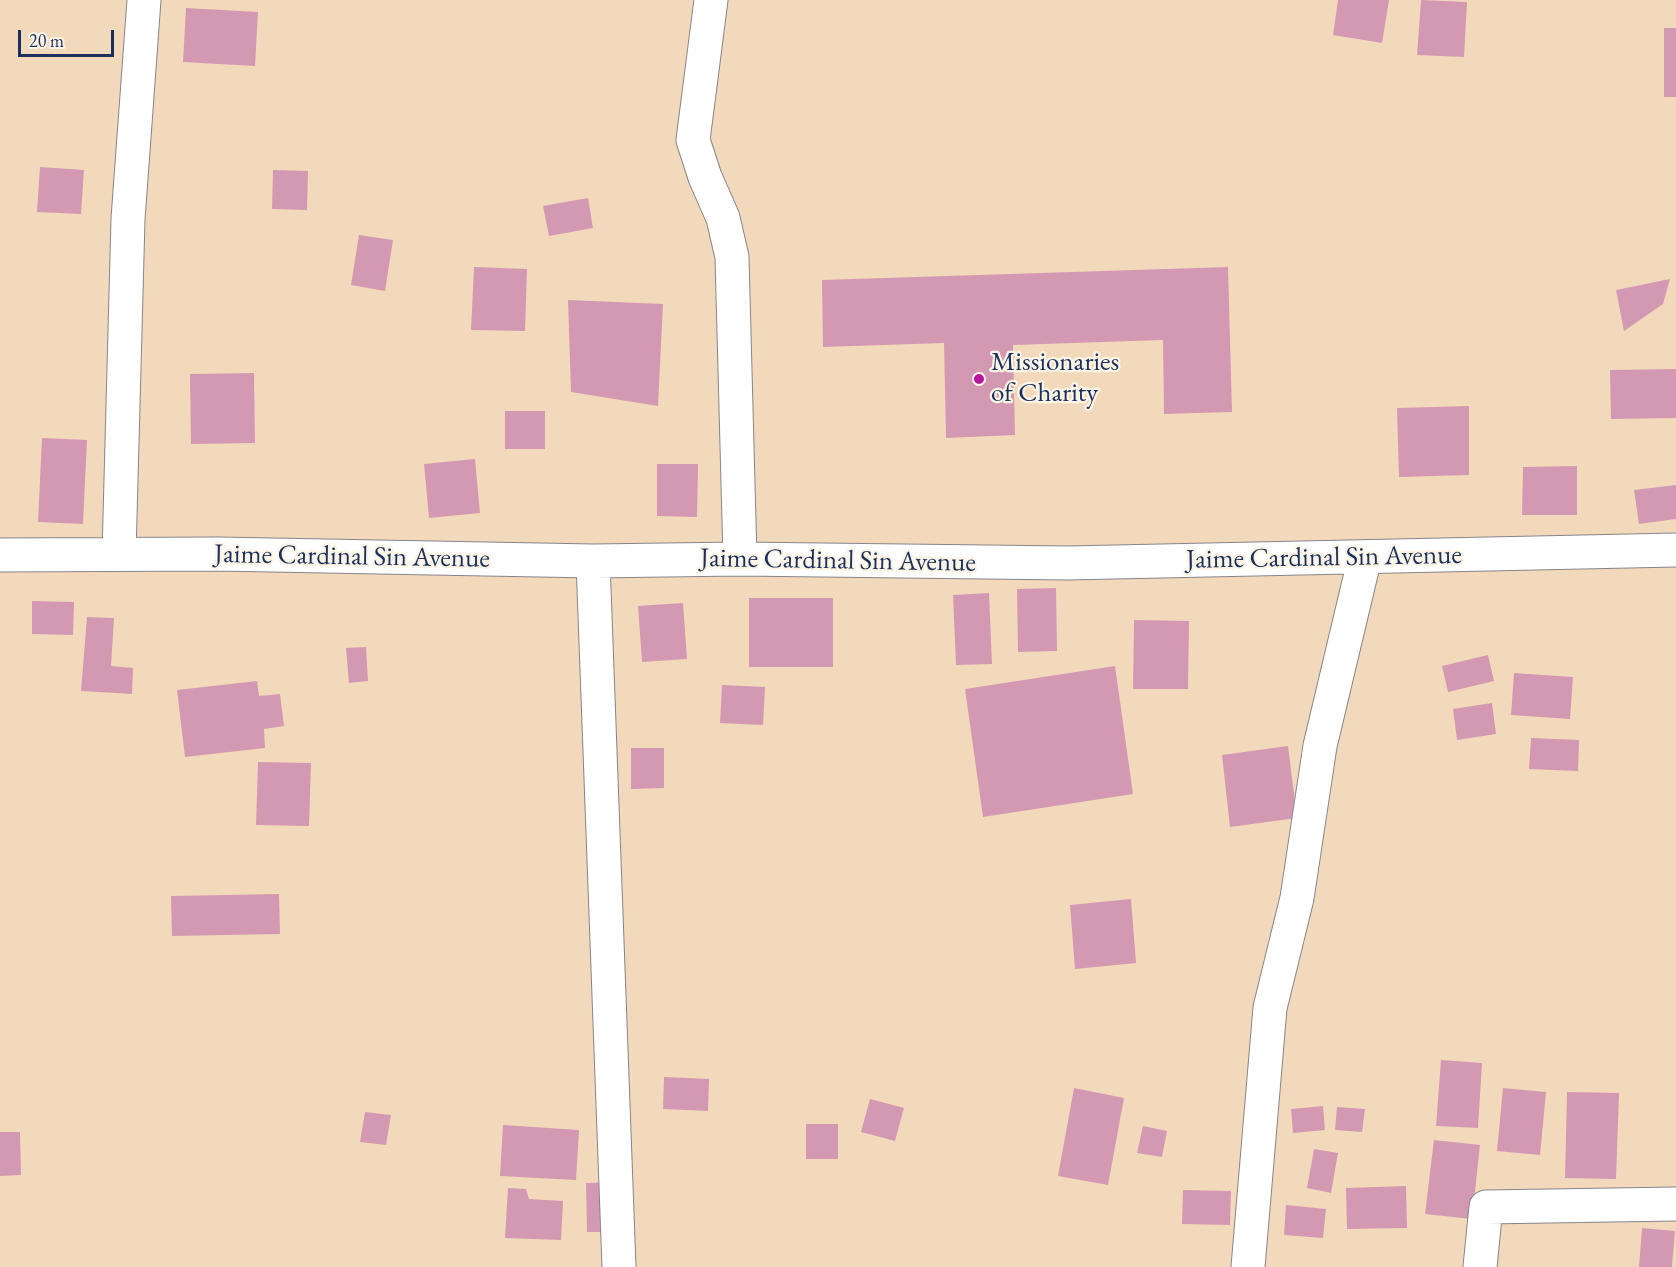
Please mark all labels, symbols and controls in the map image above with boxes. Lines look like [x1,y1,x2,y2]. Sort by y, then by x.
scale bar [21,18,117,56]
text: 20 m [29,29,64,52]
place label: Missionaries of Charity [991,347,1119,410]
marker: Missionaries of Charity [972,372,986,386]
street label: Jaime Cardinal Sin Avenue [214,538,490,576]
street label: Jaime Cardinal Sin Avenue [1186,539,1462,577]
street label: Jaime Cardinal Sin Avenue [700,542,976,580]

